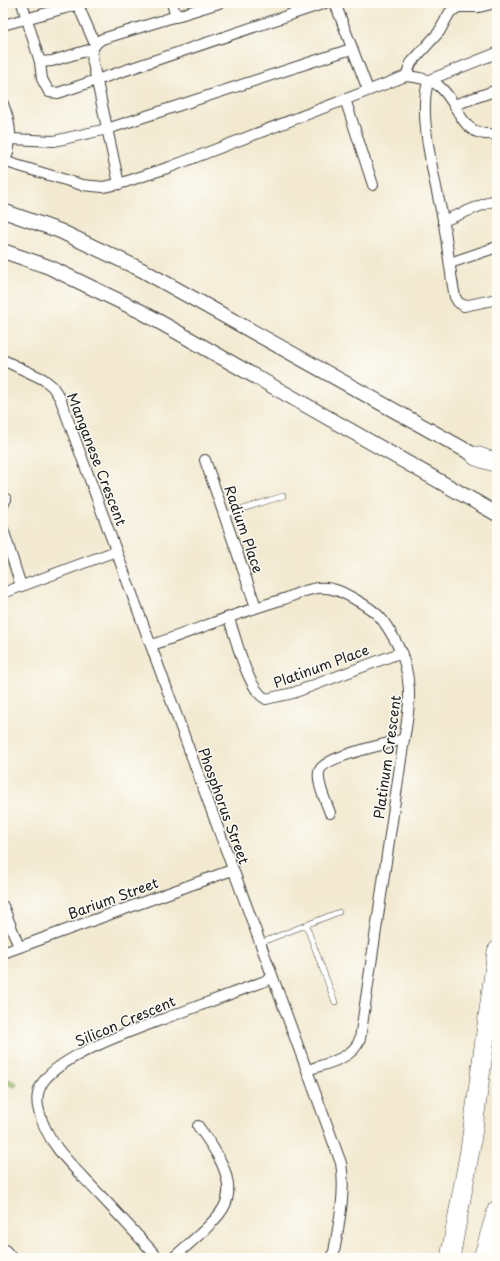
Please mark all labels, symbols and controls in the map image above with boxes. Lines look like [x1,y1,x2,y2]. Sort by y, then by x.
street label: Manganese Crescent [62,389,132,529]
street label: Radium Place [219,482,269,576]
street label: Platinum Place [270,639,372,693]
street label: Platinum Crescent [368,694,406,820]
street label: Phosphorus Street [193,745,255,867]
street label: Barium Street [65,872,161,924]
street label: Silicon Crescent [72,990,179,1052]

